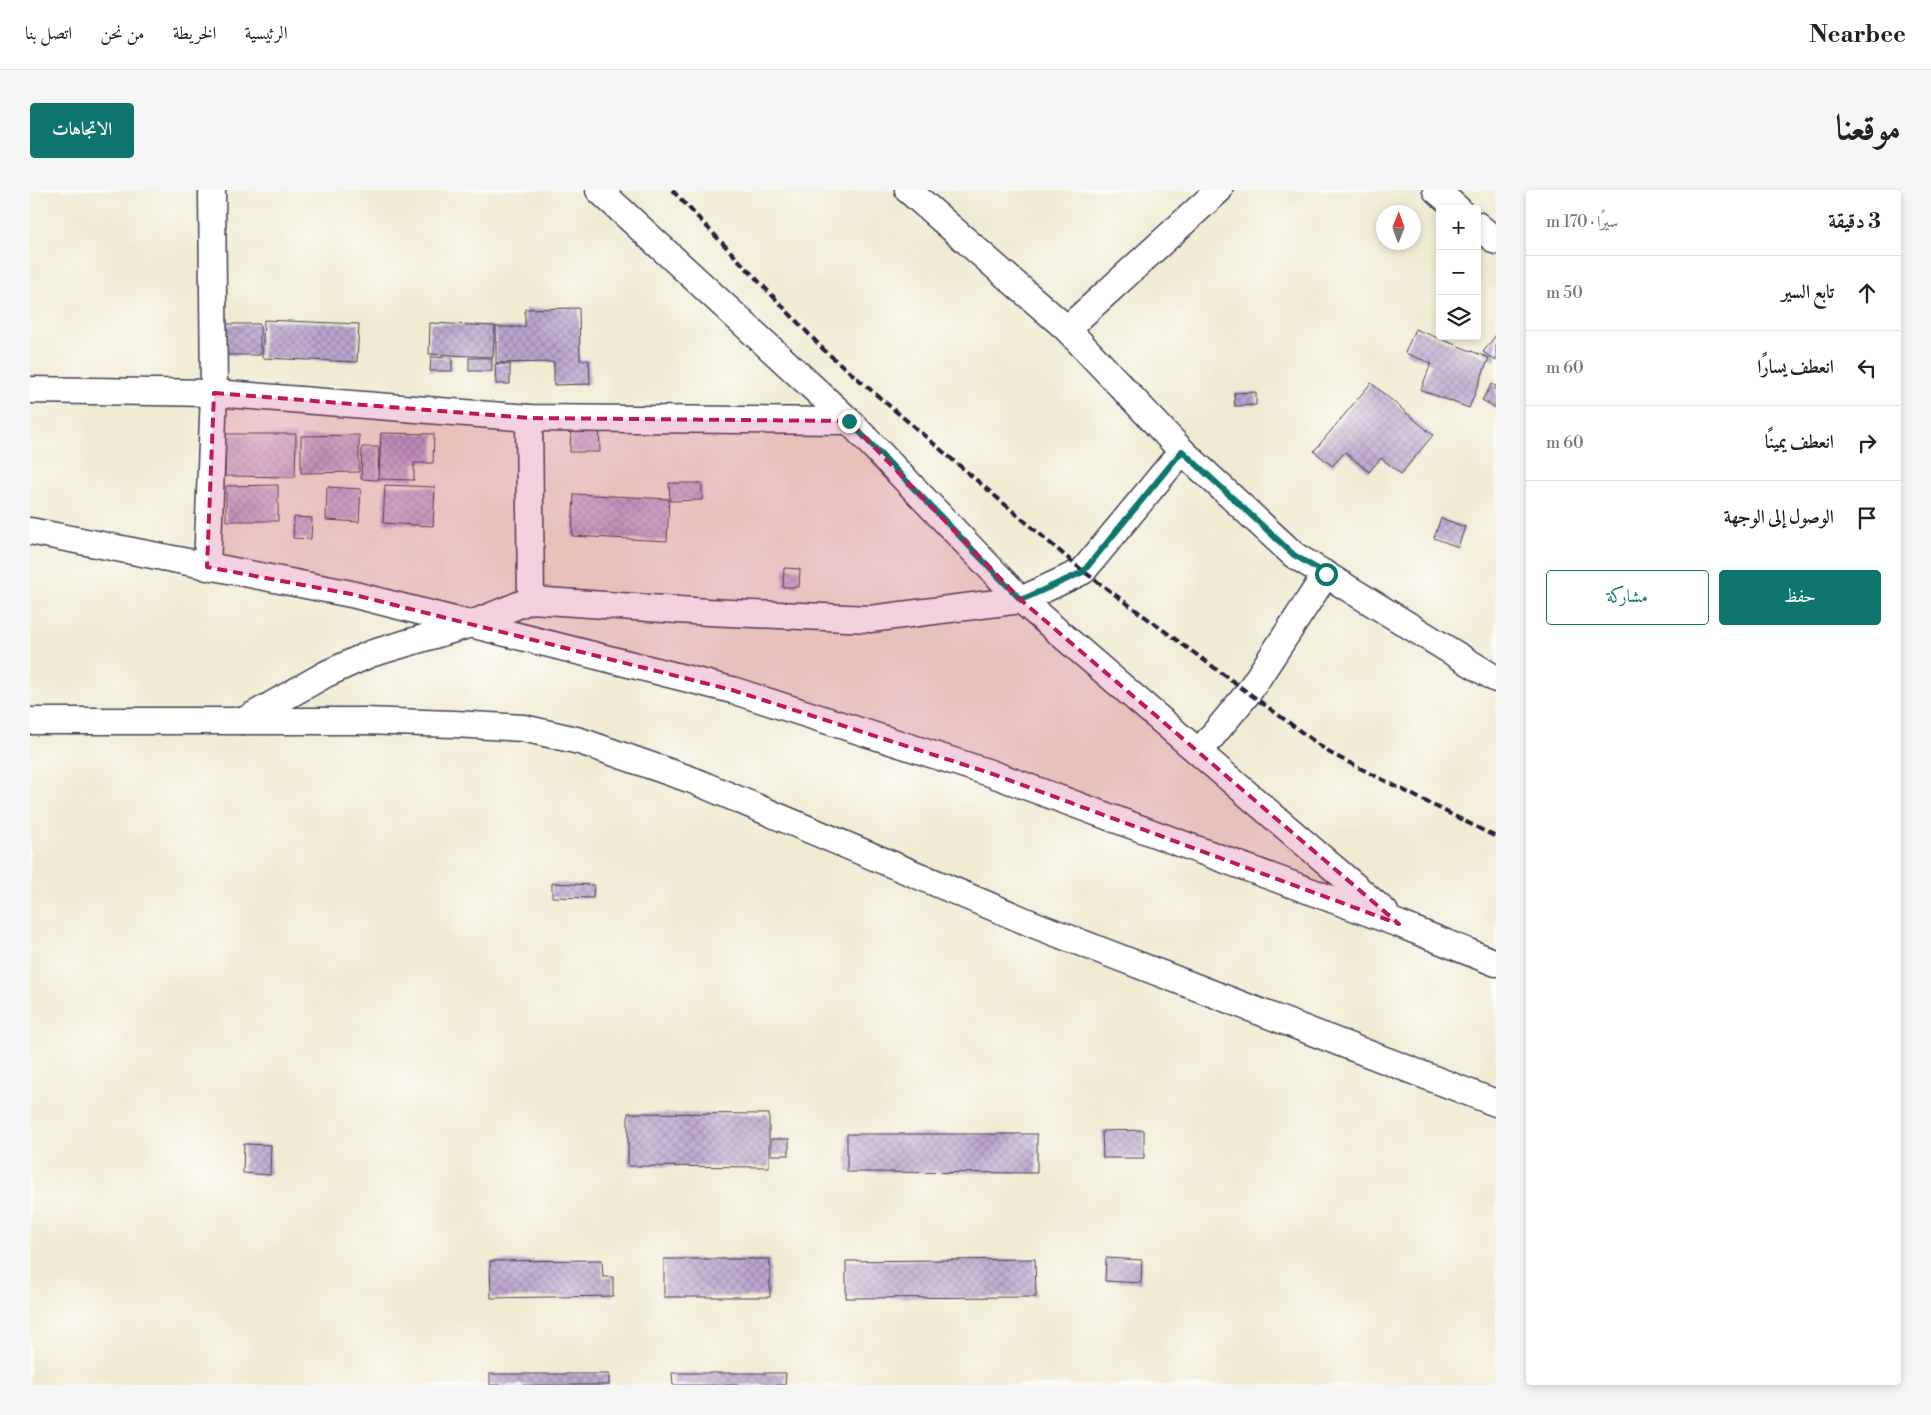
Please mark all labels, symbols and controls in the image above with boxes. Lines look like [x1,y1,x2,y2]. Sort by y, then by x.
text: Nearbee [1809,20,1906,50]
text: اتصل بنا [25,22,72,45]
text: من نحن [100,22,145,45]
text: الخريطة [173,22,216,45]
text: الرئيسية [244,22,288,45]
button: الاتجاهات [30,103,134,158]
text: موقعنا [1836,107,1901,150]
north arrow [1376,205,1421,250]
map controls [1436,205,1481,340]
button: + [1436,205,1481,250]
text: 3 دقيقة [1828,209,1881,235]
text: سيرًا · 170 m [1546,212,1618,232]
button: − [1436,250,1481,295]
icon: ahead [1853,279,1881,307]
text: تابع السير [1781,280,1834,304]
text: 50 m [1546,283,1583,303]
button: layers [1436,295,1481,340]
icon: left [1853,354,1881,382]
text: انعطف يسارًا [1757,355,1834,379]
text: 60 m [1546,358,1584,378]
route end [838,410,861,433]
icon: right [1853,429,1881,457]
text: انعطف يمينًا [1765,430,1834,454]
text: 60 m [1546,433,1584,453]
icon: arrive [1853,504,1881,532]
text: الوصول إلى الوجهة [1724,505,1834,529]
route start [1315,563,1338,586]
button: مشاركة [1546,570,1709,625]
button: حفظ [1719,570,1881,625]

